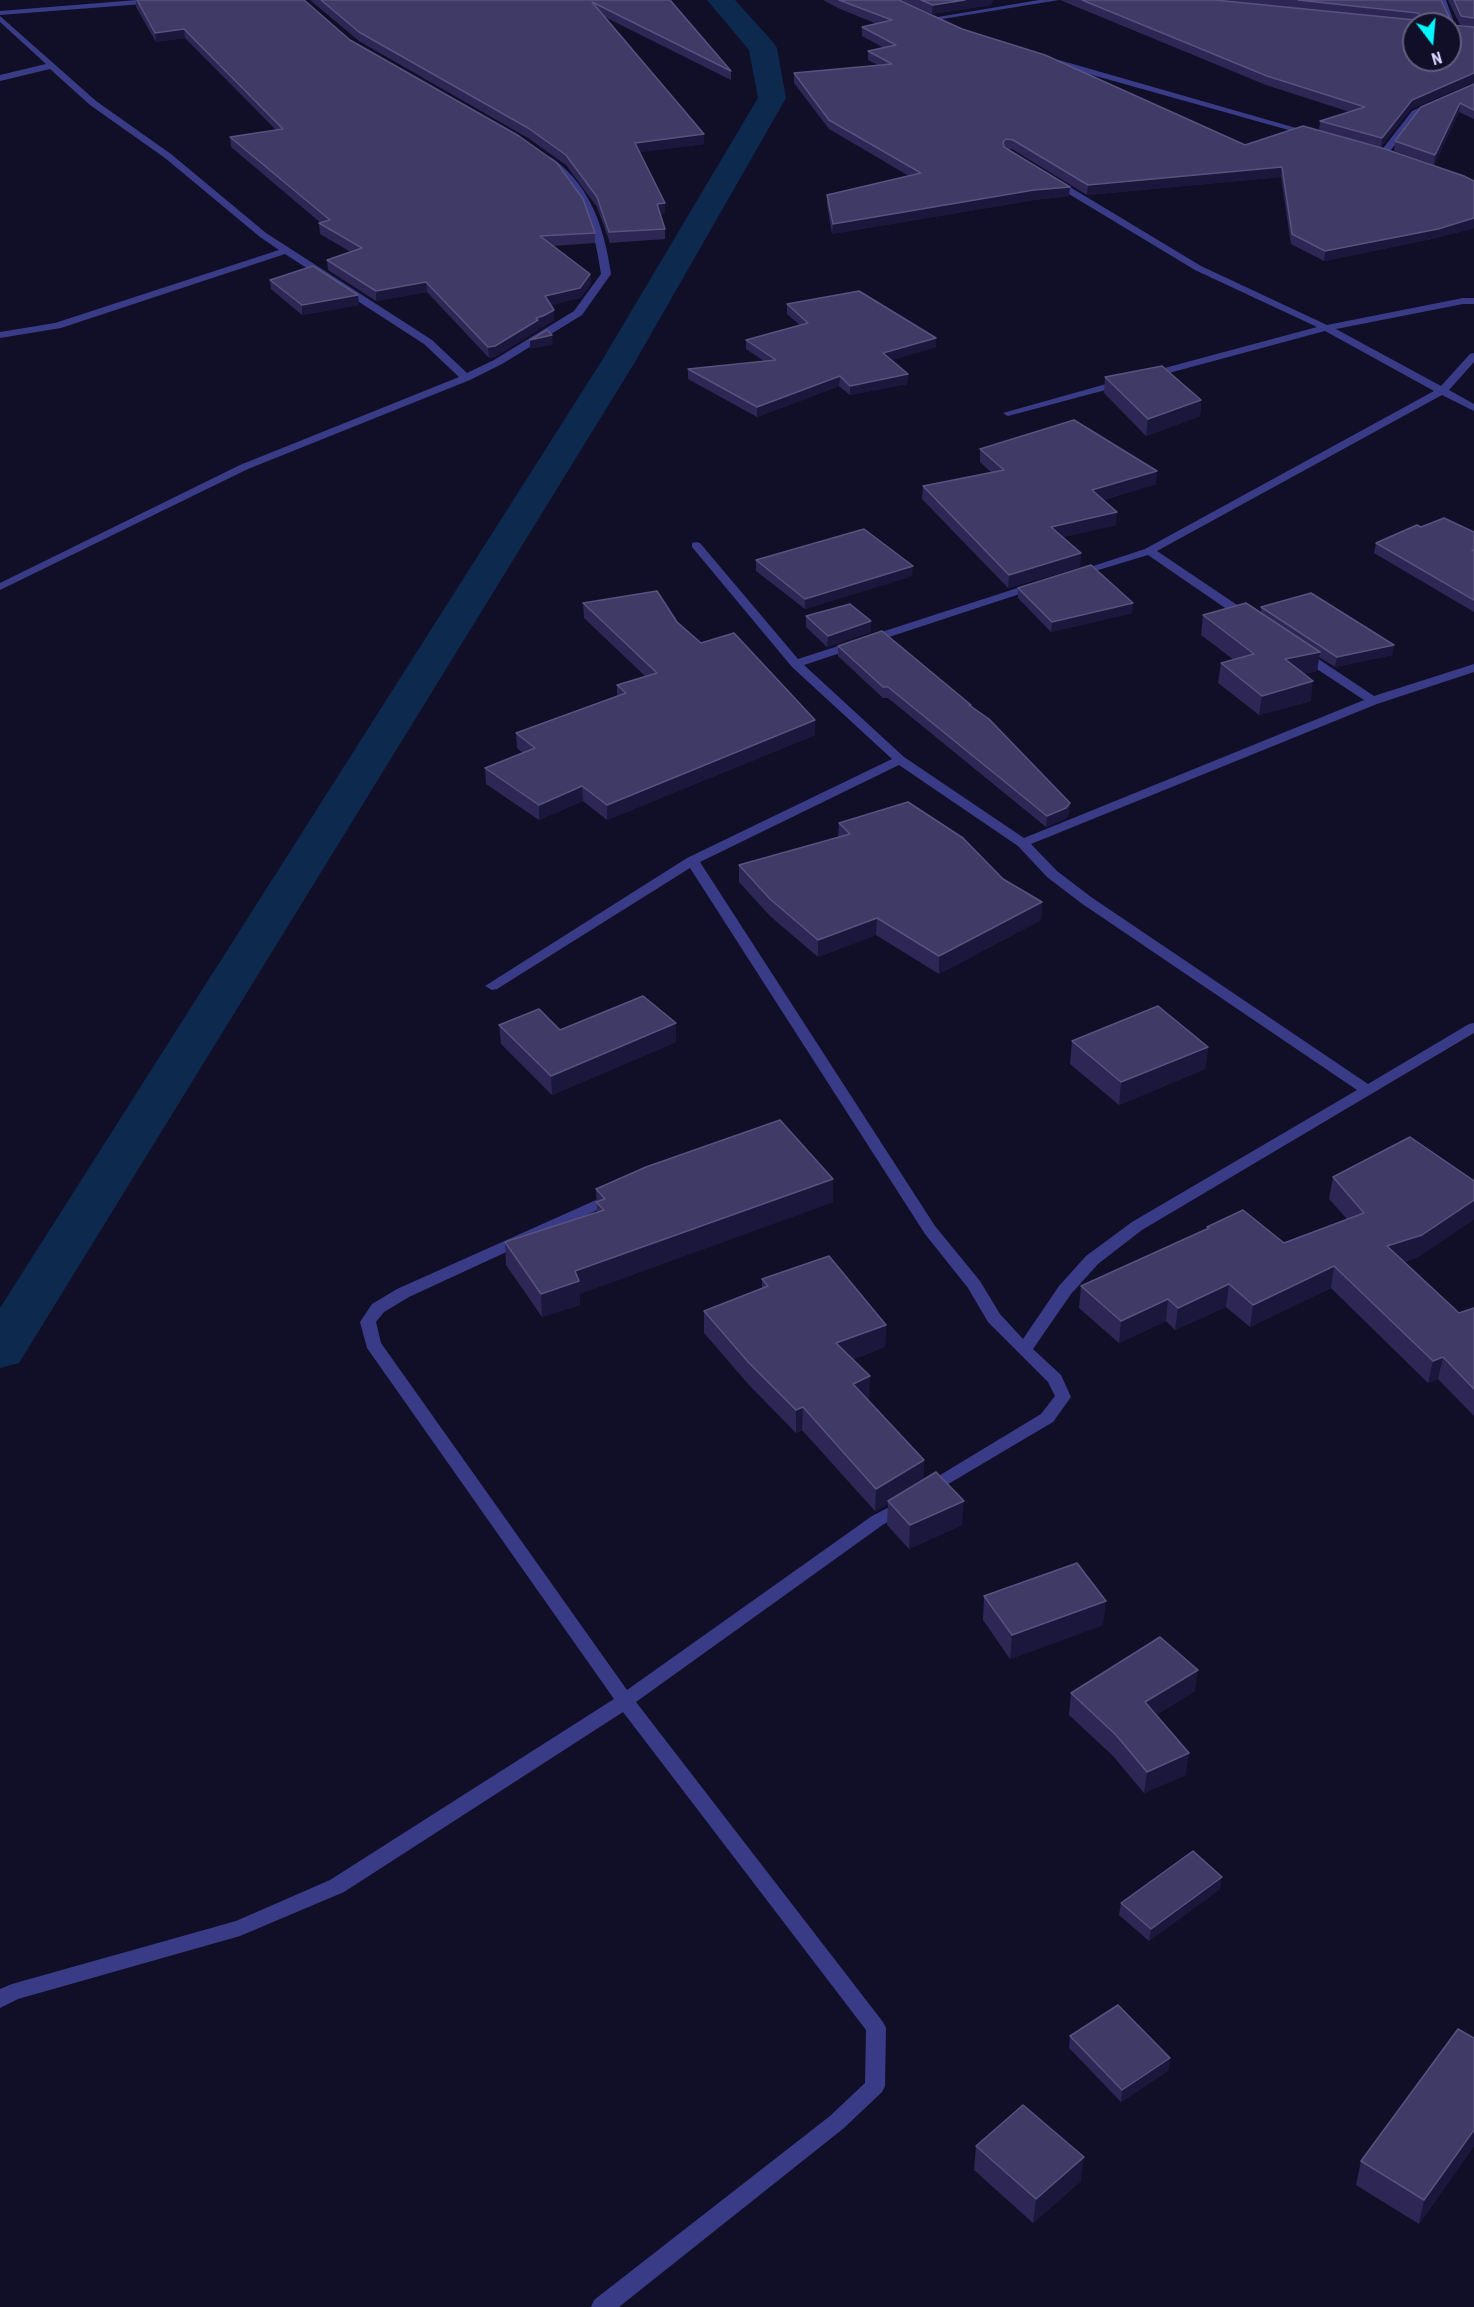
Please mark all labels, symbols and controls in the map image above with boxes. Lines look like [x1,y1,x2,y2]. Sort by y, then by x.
north arrow [1402,12,1462,72]
text: N [1429,47,1444,68]

